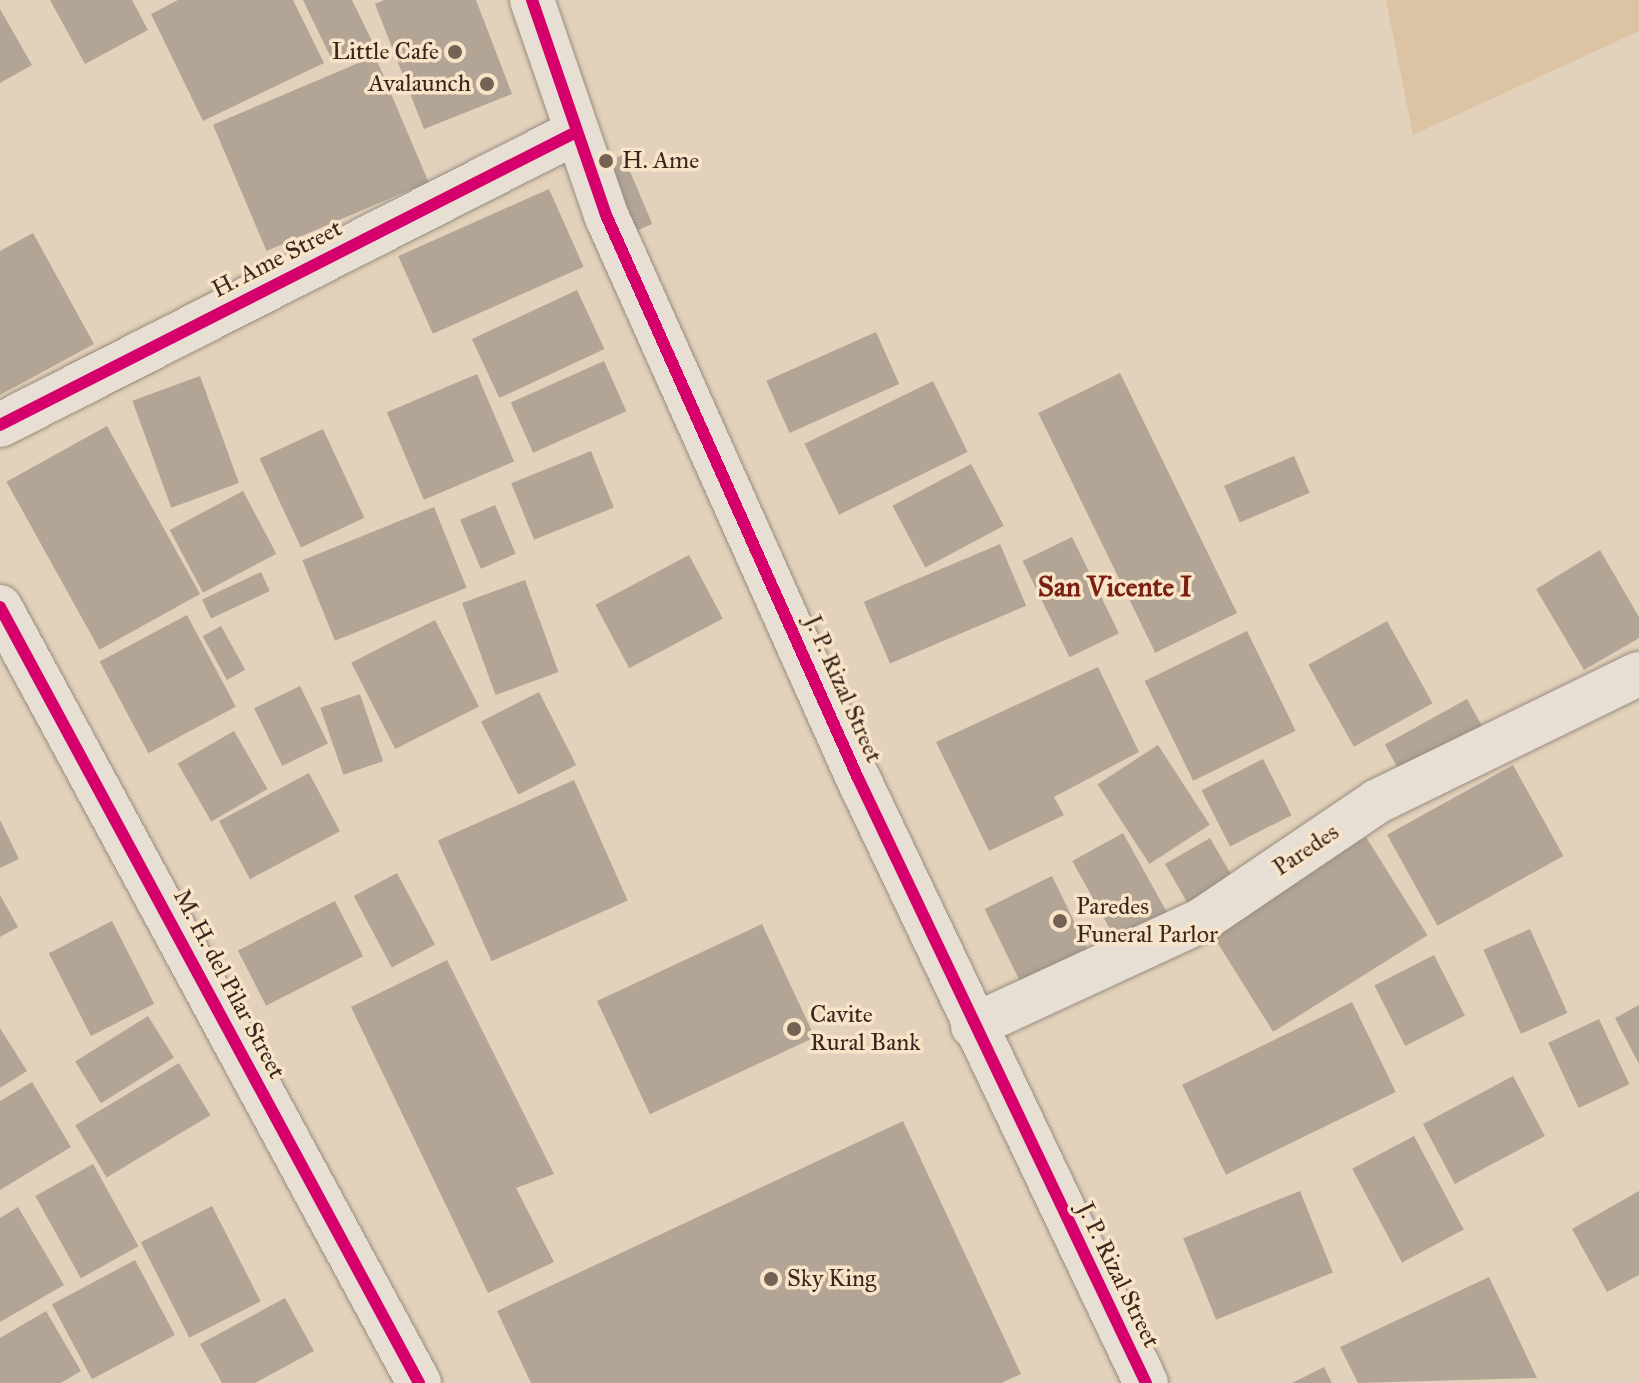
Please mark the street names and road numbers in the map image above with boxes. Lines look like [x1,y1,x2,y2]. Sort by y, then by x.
street label: H. Ame Street [207,214,347,304]
street label: J. P. Rizal Street [798,611,888,767]
street label: Paredes [1268,818,1344,882]
street label: M. H. del Pilar Street [167,884,291,1084]
street label: J. P. Rizal Street [1070,1198,1166,1352]

